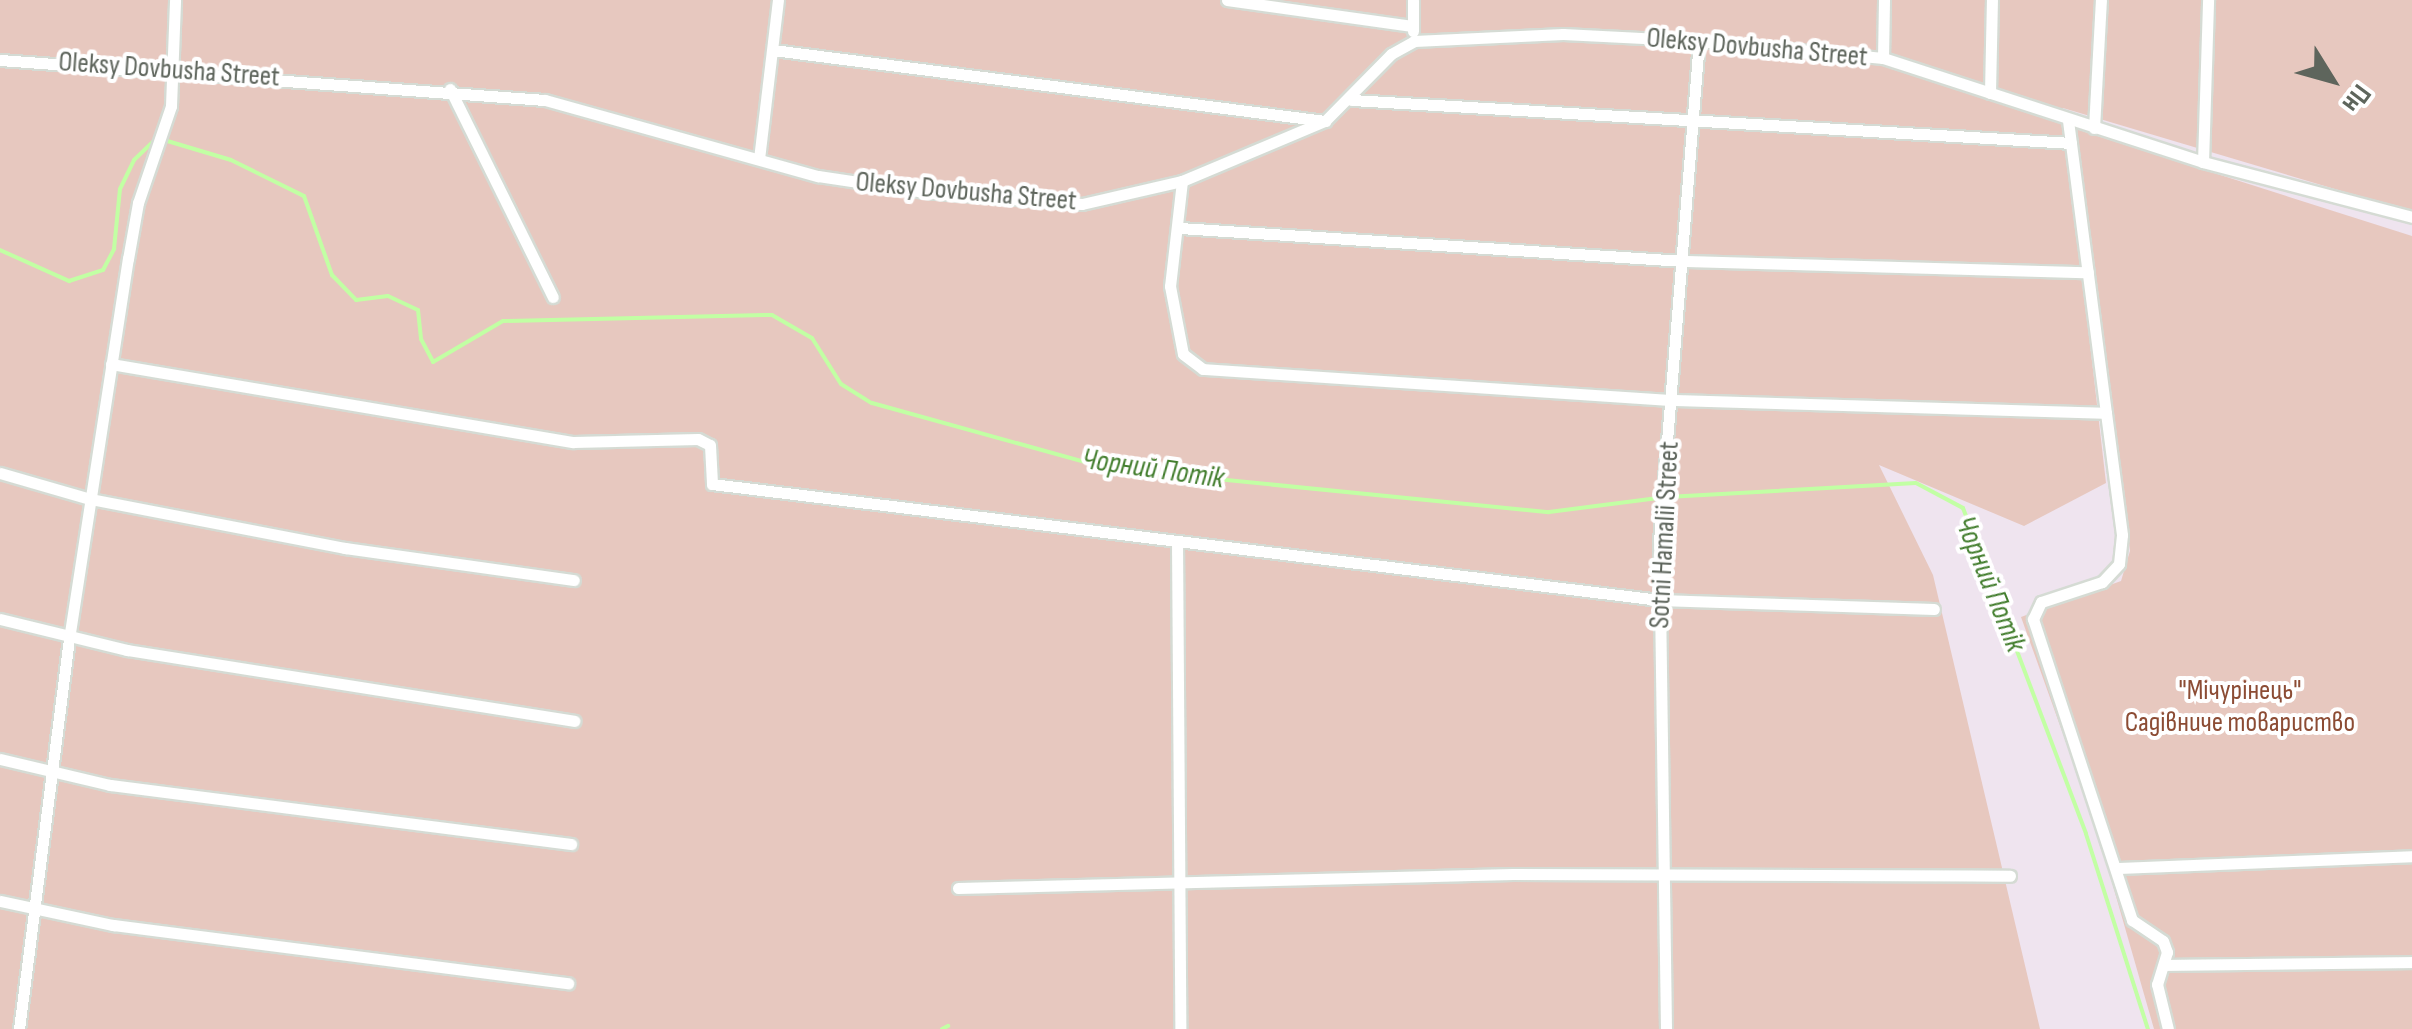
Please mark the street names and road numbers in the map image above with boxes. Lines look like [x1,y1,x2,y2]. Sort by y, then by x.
street label: Oleksy Dovbusha Street [1645,22,1869,74]
street label: Oleksy Dovbusha Street [57,46,281,94]
street label: Oleksy Dovbusha Street [854,166,1078,218]
street label: Sotni Hamalii Street [1643,441,1687,629]

